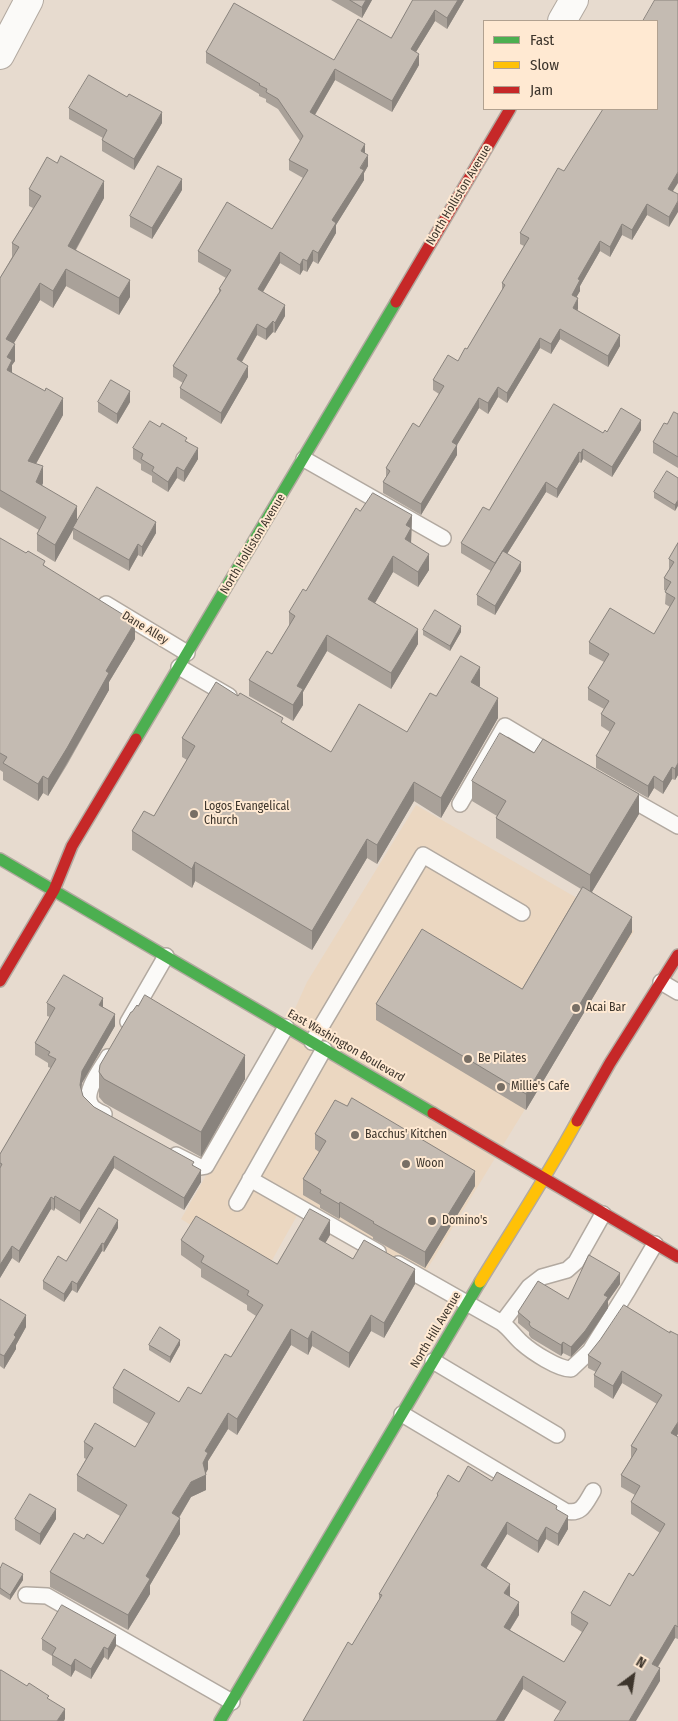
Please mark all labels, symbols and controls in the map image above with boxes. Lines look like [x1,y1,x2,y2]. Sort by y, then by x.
legend [483,20,658,110]
text: Fast [530,31,554,49]
text: Slow [530,56,559,74]
text: Jam [530,81,553,99]
street label: North Holliston Avenue [423,142,495,248]
street label: North Holliston Avenue [217,491,289,597]
street label: Dane Alley [119,609,171,647]
place label: Logos Evangelical Church [204,800,289,828]
marker: Logos Evangelical Church [188,808,200,820]
place label: Acai Bar [586,1001,626,1015]
marker: Acai Bar [570,1002,582,1014]
street label: East Washington Boulevard [285,1007,407,1085]
place label: Be Pilates [478,1052,526,1066]
marker: Be Pilates [462,1053,474,1065]
place label: Millie's Cafe [511,1080,569,1094]
marker: Millie's Cafe [495,1081,507,1093]
place label: Bacchus' Kitchen [365,1128,447,1142]
marker: Bacchus' Kitchen [349,1129,361,1141]
place label: Woon [416,1157,444,1171]
marker: Woon [400,1158,412,1170]
place label: Domino's [442,1214,487,1228]
marker: Domino's [426,1215,438,1227]
street label: North Hill Avenue [408,1289,464,1371]
north arrow [608,1651,658,1701]
text: N [633,1653,649,1672]

